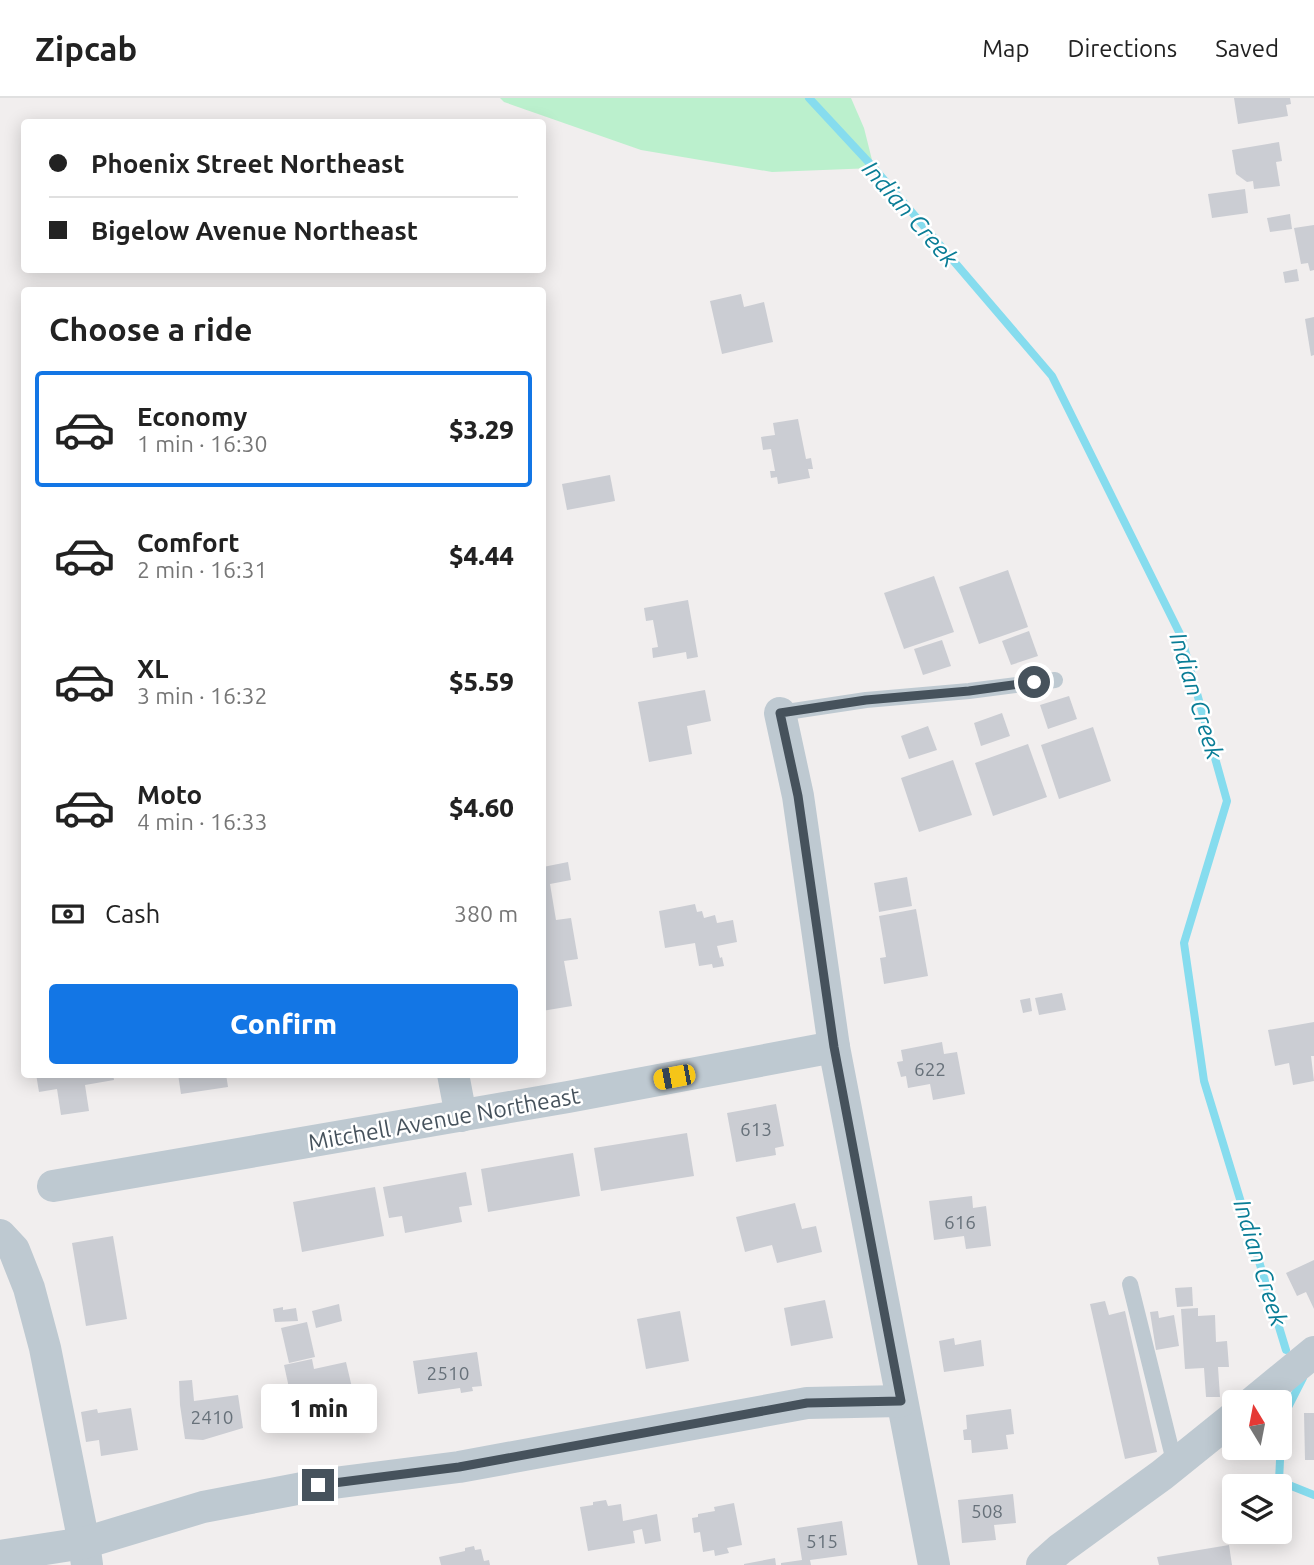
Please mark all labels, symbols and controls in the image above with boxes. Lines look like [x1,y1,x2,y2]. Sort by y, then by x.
text: Zipcab [35,30,137,67]
text: Map [982,35,1029,62]
text: Directions [1067,35,1177,62]
text: Saved [1215,35,1279,62]
text: Phoenix Street Northeast [91,149,405,178]
water label: Indian Creek [857,155,964,273]
text: Bigelow Avenue Northeast [91,216,418,245]
text: Choose a ride [49,311,252,347]
icon: car [53,398,116,461]
text: Economy [137,402,247,431]
text: $3.29 [449,415,514,444]
text: 1 min · 16:30 [137,431,268,456]
icon: car [53,524,116,587]
text: Comfort [137,528,240,557]
text: $4.44 [449,541,514,570]
text: 2 min · 16:31 [137,557,268,582]
water label: Indian Creek [1164,629,1229,763]
icon: car [53,650,116,713]
text: XL [137,654,168,683]
route start [1018,666,1050,698]
text: $5.59 [449,667,514,696]
text: 3 min · 16:32 [137,683,268,708]
icon: car [53,776,116,839]
text: Moto [137,780,202,809]
text: $4.60 [449,793,514,822]
text: 4 min · 16:33 [137,809,268,834]
icon: cash [49,895,87,933]
text: Cash [105,899,160,928]
text: 380 m [454,901,518,926]
button: Confirm [49,984,518,1064]
house number: 622 [914,1058,946,1080]
car [652,1063,697,1091]
street label: Mitchell Avenue Northeast [306,1082,582,1155]
house number: 613 [740,1118,772,1140]
water label: Indian Creek [1228,1196,1293,1330]
house number: 616 [944,1211,976,1233]
house number: 2510 [427,1362,469,1384]
callout: 1 min [260,1384,376,1432]
north arrow [1222,1390,1292,1460]
map controls [1222,1390,1292,1544]
text: 1 min [290,1396,348,1421]
house number: 2410 [191,1406,233,1428]
route end [302,1469,334,1501]
button: layers [1222,1474,1292,1544]
house number: 508 [971,1500,1003,1522]
house number: 515 [806,1530,838,1552]

